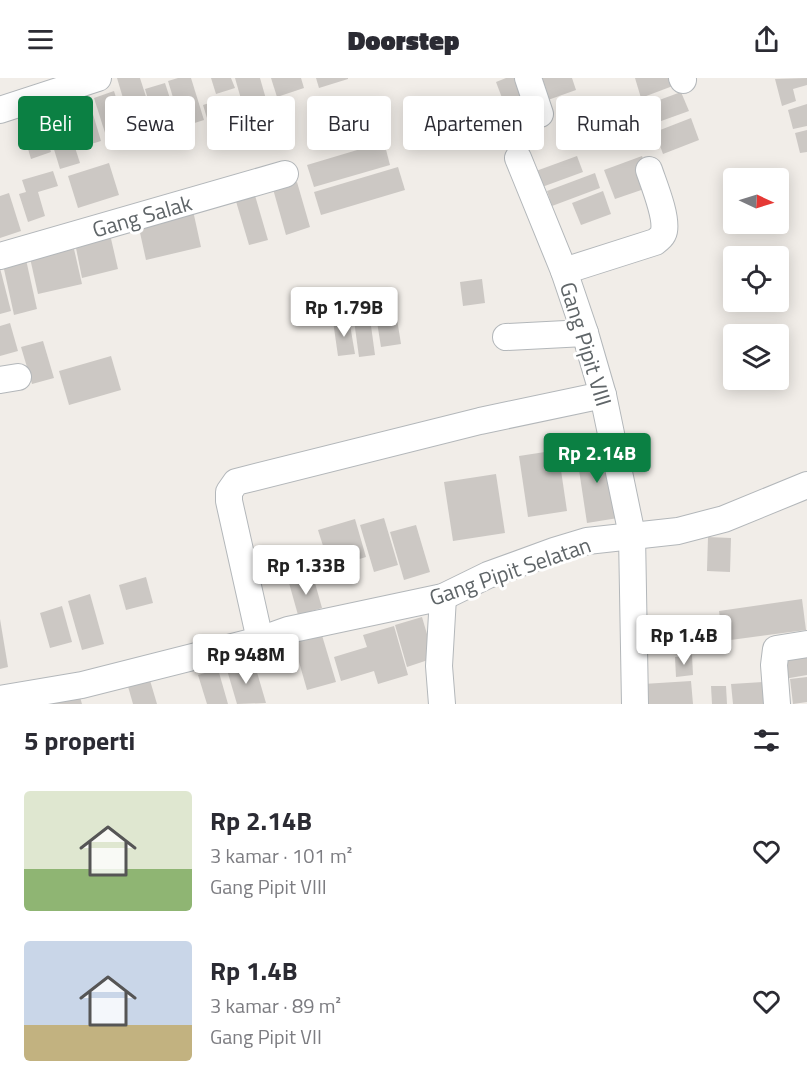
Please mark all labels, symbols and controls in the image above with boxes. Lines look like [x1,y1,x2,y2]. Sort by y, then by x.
text: Doorstep [348,19,459,60]
icon: menu [24,23,57,56]
icon: share [750,23,783,56]
chip: Beli [18,96,93,150]
chip: Sewa [105,96,195,150]
chip: Filter [207,96,295,150]
chip: Baru [307,96,391,150]
chip: Apartemen [403,96,544,150]
chip: Rumah [556,96,661,150]
north arrow [723,168,789,234]
map controls [723,168,789,390]
street label: Gang Salak [88,185,196,246]
button: locate [723,246,789,312]
street label: Gang Pipit VIII [551,278,621,410]
pin: Rp 1.79B [282,287,406,338]
text: Rp 1.79B [305,291,383,322]
button: layers [723,324,789,390]
pin: Rp 2.14B [535,433,659,484]
text: Rp 2.14B [558,437,636,468]
street label: Gang Pipit Selatan [425,527,595,615]
pin: Rp 1.33B [244,545,368,596]
text: Rp 1.33B [267,549,345,580]
pin: Rp 1.4B [629,615,739,666]
text: Rp 1.4B [650,619,718,650]
pin: Rp 948M [191,634,301,685]
text: Rp 948M [207,638,285,669]
text: 5 properti [24,721,135,760]
icon: filters [750,724,783,757]
text: Rp 2.14B [210,801,312,840]
icon: home [72,815,144,887]
icon: heart [750,835,783,868]
text: 3 kamar · 101 m² [210,840,352,871]
text: Gang Pipit VIII [210,871,327,902]
text: Rp 1.4B [210,951,298,990]
icon: home [72,965,144,1037]
icon: heart [750,985,783,1018]
text: 3 kamar · 89 m² [210,990,341,1021]
text: Gang Pipit VII [210,1021,322,1052]

